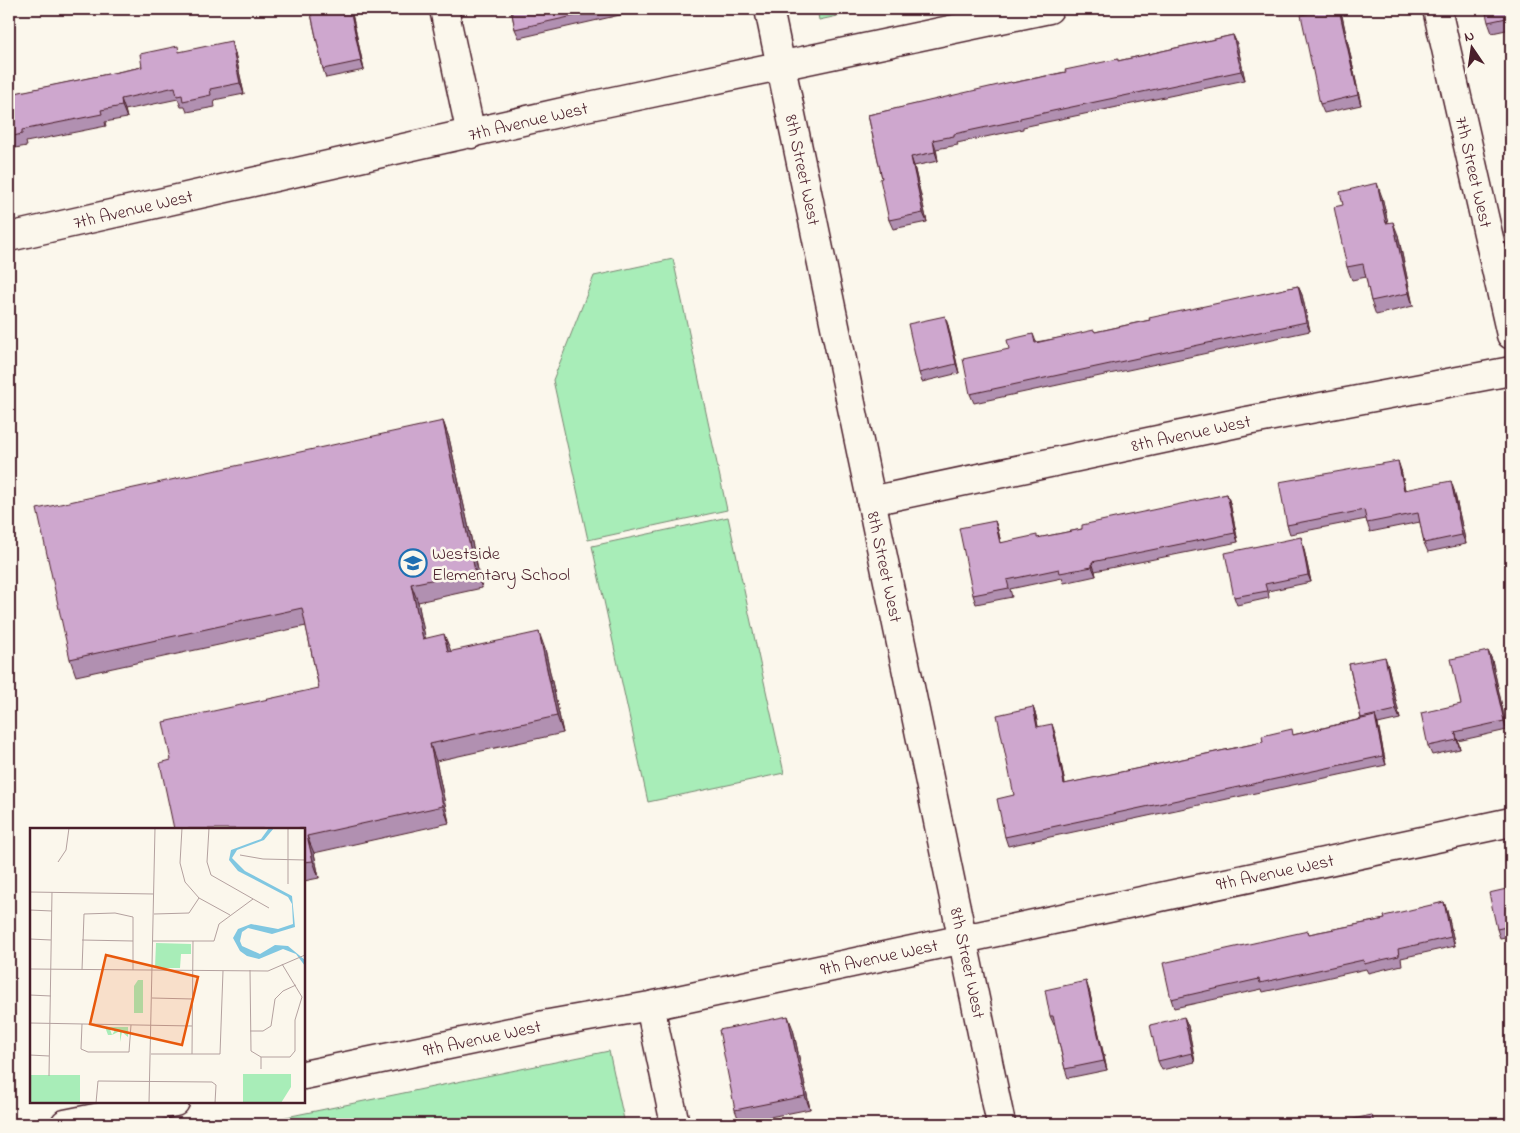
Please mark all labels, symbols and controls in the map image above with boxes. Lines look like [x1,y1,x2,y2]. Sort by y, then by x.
north arrow [1448,22,1498,72]
text: N [1462,26,1476,48]
street label: 7th Avenue West [466,97,591,149]
street label: 8th Street West [777,112,826,228]
street label: 7th Street West [1447,114,1497,231]
street label: 7th Avenue West [71,185,196,237]
street label: 8th Avenue West [1129,410,1253,460]
street label: 8th Street West [859,509,908,625]
place label: Westside Elementary School [432,542,570,589]
school or university icon: Westside Elementary School [398,548,428,578]
inset map [30,828,305,1103]
street label: 9th Avenue West [1214,849,1337,899]
street label: 8th Street West [942,905,991,1021]
street label: 9th Avenue West [818,934,941,984]
street label: 9th Avenue West [421,1015,544,1065]

